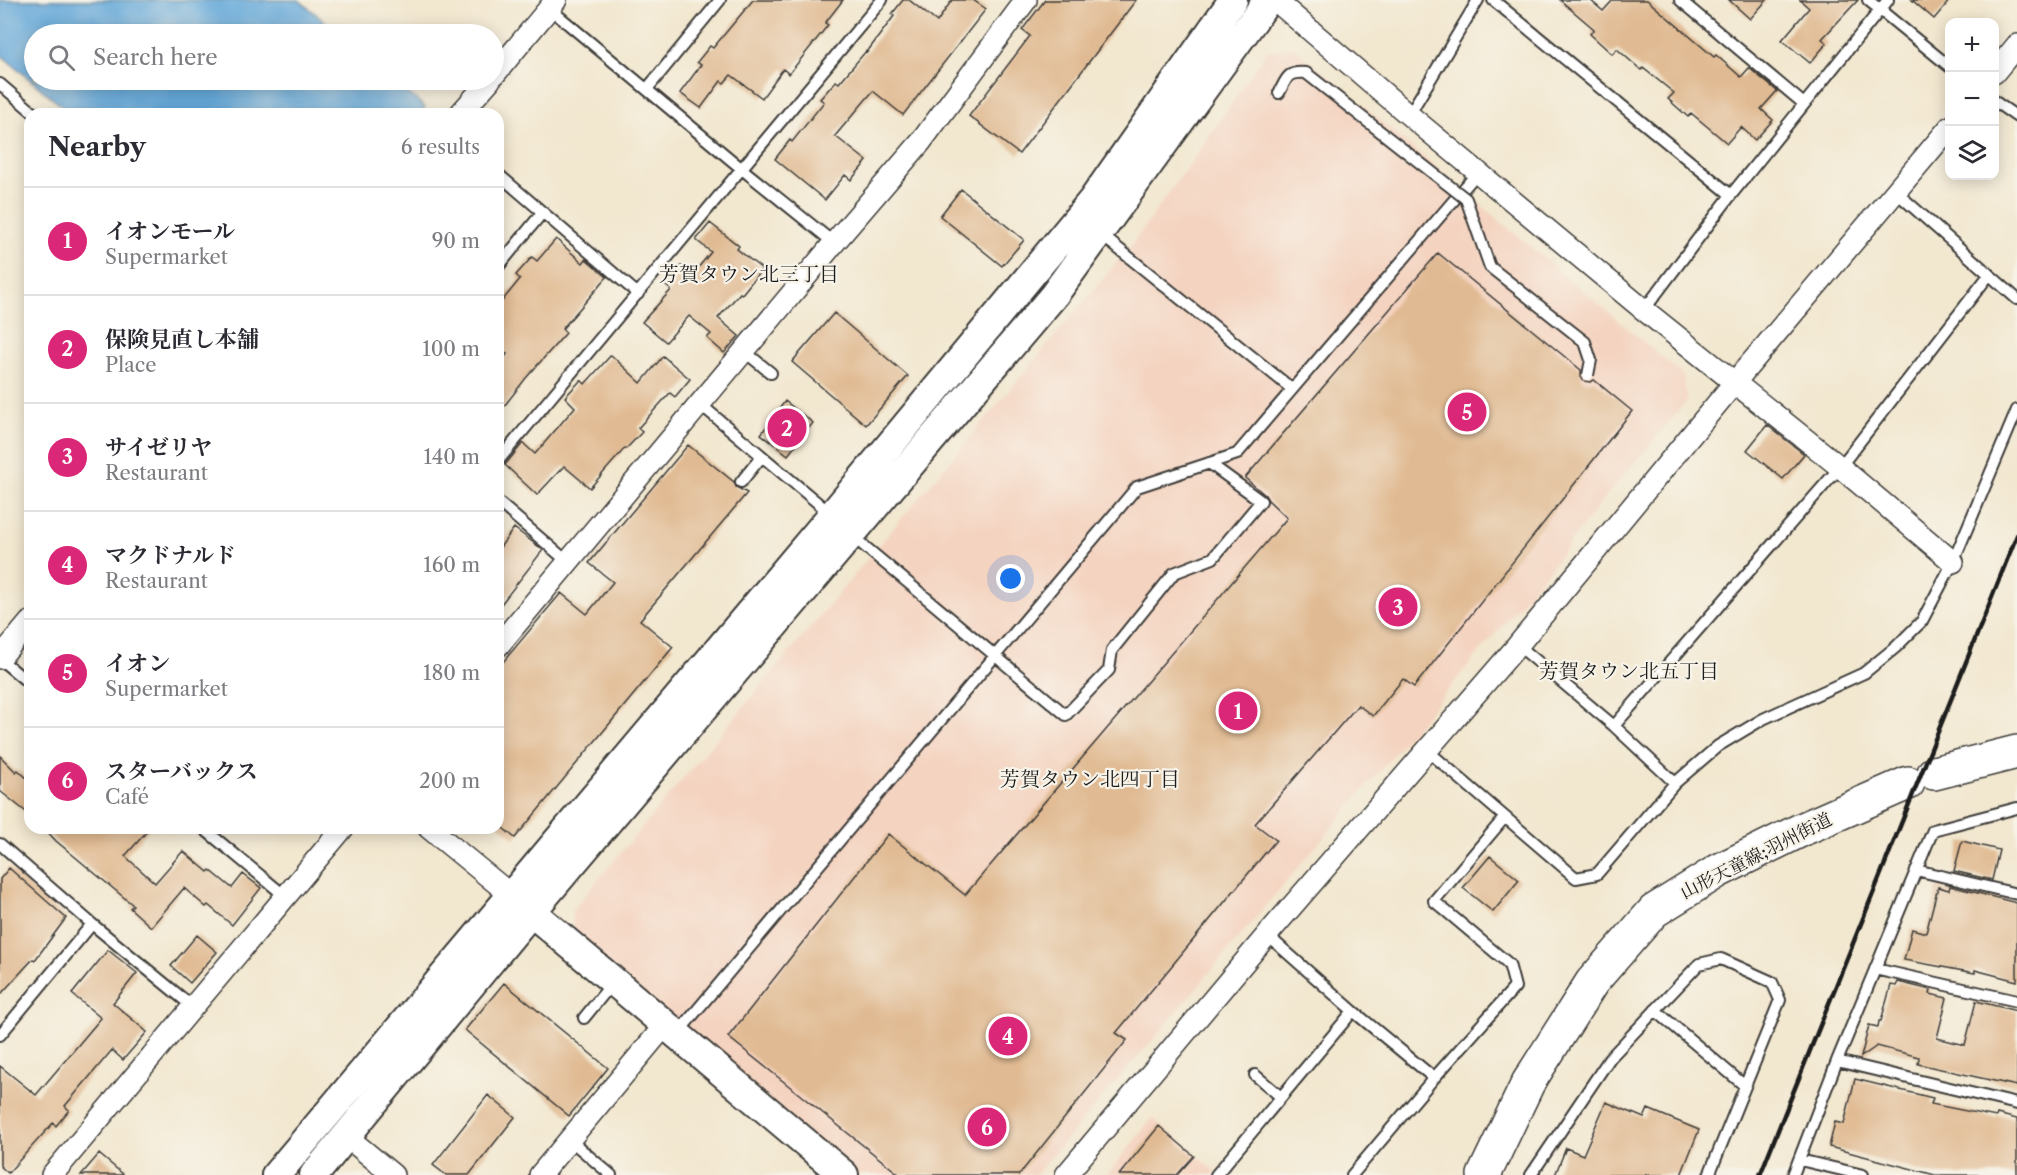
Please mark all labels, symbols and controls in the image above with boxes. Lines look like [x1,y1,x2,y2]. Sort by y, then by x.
map controls [1945,18,1999,180]
button: + [1945,18,1999,72]
search box [24,24,504,90]
icon: search [45,41,78,74]
text: Search here [93,44,218,71]
button: − [1945,72,1999,126]
button: layers [1945,126,1999,180]
text: Nearby [48,131,146,163]
text: 6 results [401,135,480,159]
text: イオンモール [105,218,235,245]
text: 1 [63,229,72,253]
text: 90 m [432,229,480,253]
text: Supermarket [105,245,228,269]
district label: 芳賀タウン北三丁目 [659,262,839,286]
text: 保険見直し本舗 [105,326,259,353]
text: 2 [62,337,73,361]
text: 100 m [422,337,480,361]
text: Place [105,353,156,377]
pin: 5 [1448,390,1486,434]
pin: 2 [768,406,806,450]
text: サイゼリヤ [105,434,212,461]
text: 3 [62,445,73,469]
text: 140 m [423,445,480,469]
text: Restaurant [105,461,208,485]
text: マクドナルド [105,542,236,569]
text: 4 [62,553,73,577]
text: 160 m [423,553,480,577]
your location [996,564,1025,593]
text: Restaurant [105,569,208,593]
pin: 3 [1378,584,1418,630]
text: イオン [105,650,170,677]
district label: 芳賀タウン北五丁目 [1539,659,1719,683]
text: 5 [62,661,73,685]
text: 180 m [423,661,480,685]
text: Supermarket [105,677,228,701]
pin: 1 [1218,688,1258,734]
text: スターバックス [105,758,258,785]
district label: 芳賀タウン北四丁目 [1000,767,1180,791]
text: 6 [62,769,73,793]
text: 200 m [419,769,480,793]
text: Café [105,785,149,809]
street label: 山形天童線;羽州街道 [1677,808,1835,904]
pin: 4 [988,1014,1028,1058]
pin: 6 [968,1104,1006,1150]

